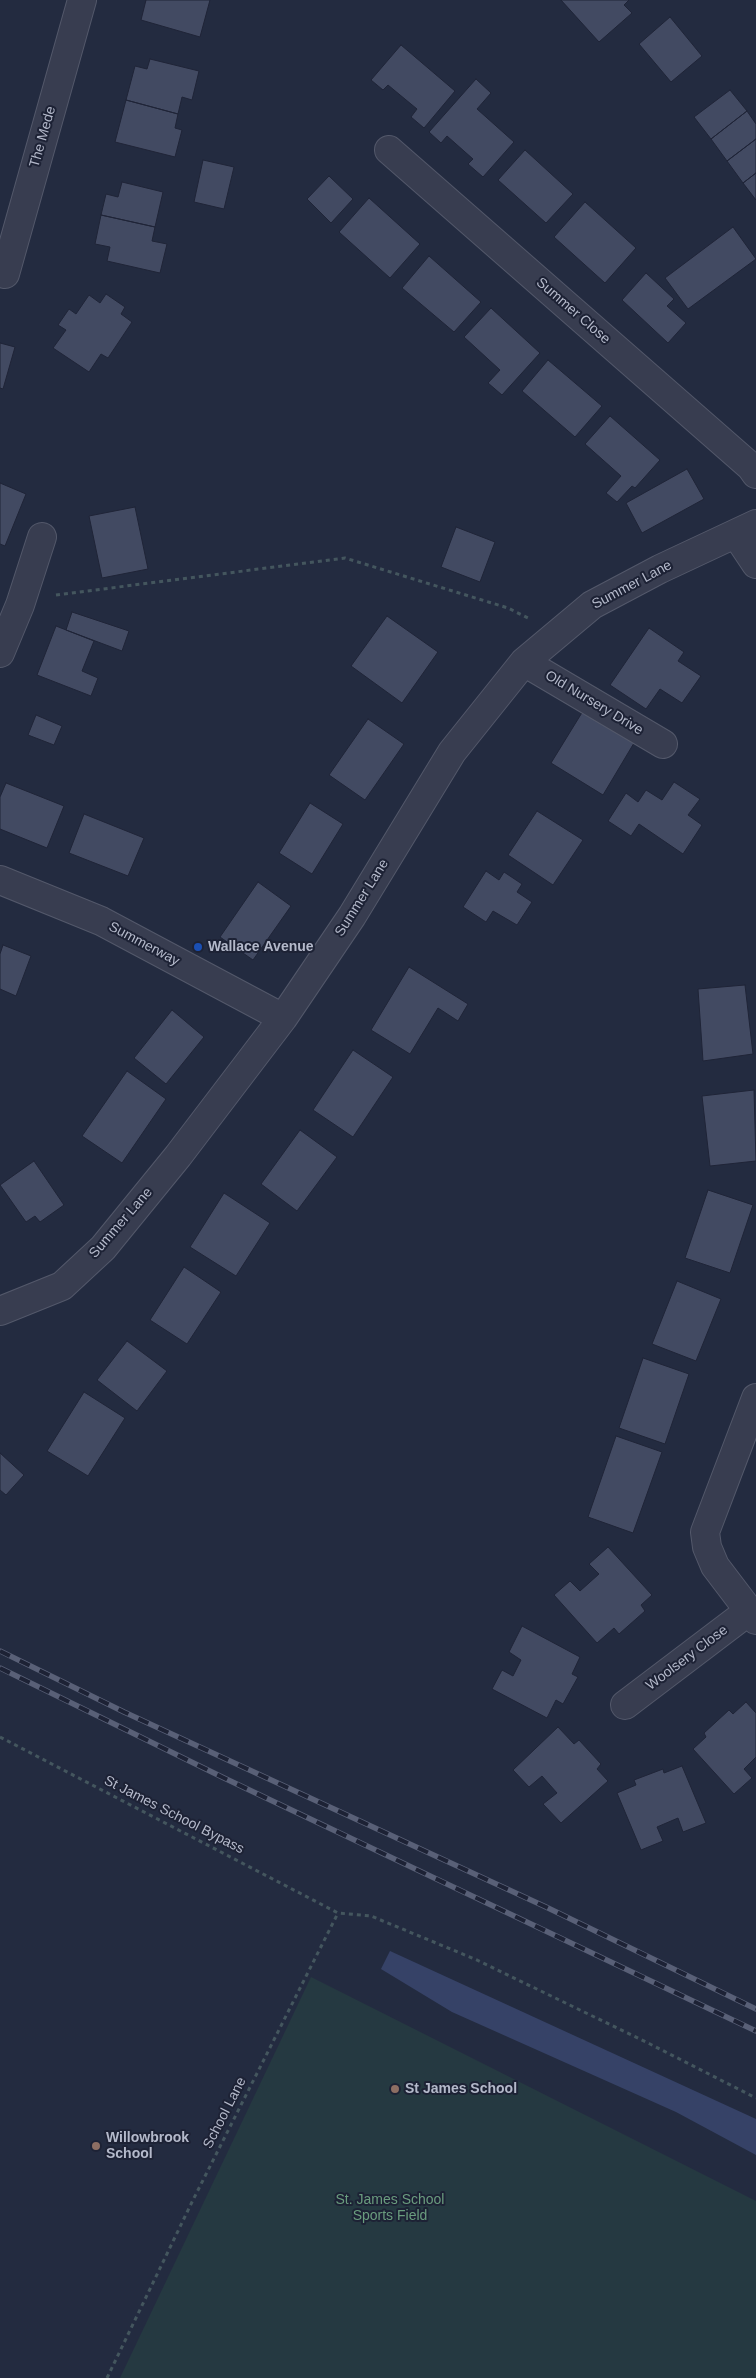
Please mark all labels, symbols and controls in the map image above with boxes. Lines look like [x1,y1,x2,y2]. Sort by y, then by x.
street label: The Mede [26,104,60,170]
street label: Summer Close [533,274,613,348]
street label: Summer Lane [589,557,675,613]
street label: Old Nursery Drive [542,667,646,739]
street label: Summer Lane [332,856,392,940]
street label: Summerway [106,918,182,970]
place label: Wallace Avenue [208,939,314,955]
marker: Wallace Avenue [192,941,204,953]
street label: Summer Lane [86,1184,156,1262]
street label: Woolsery Close [643,1622,731,1694]
street label: St James School Bypass [101,1772,247,1858]
street label: School Lane [200,2075,250,2151]
place label: St James School [405,2081,517,2097]
marker: St James School [389,2083,401,2095]
place label: Willowbrook School [106,2130,189,2162]
marker: Willowbrook School [90,2140,102,2152]
park label: St. James School Sports Field [336,2192,444,2224]

